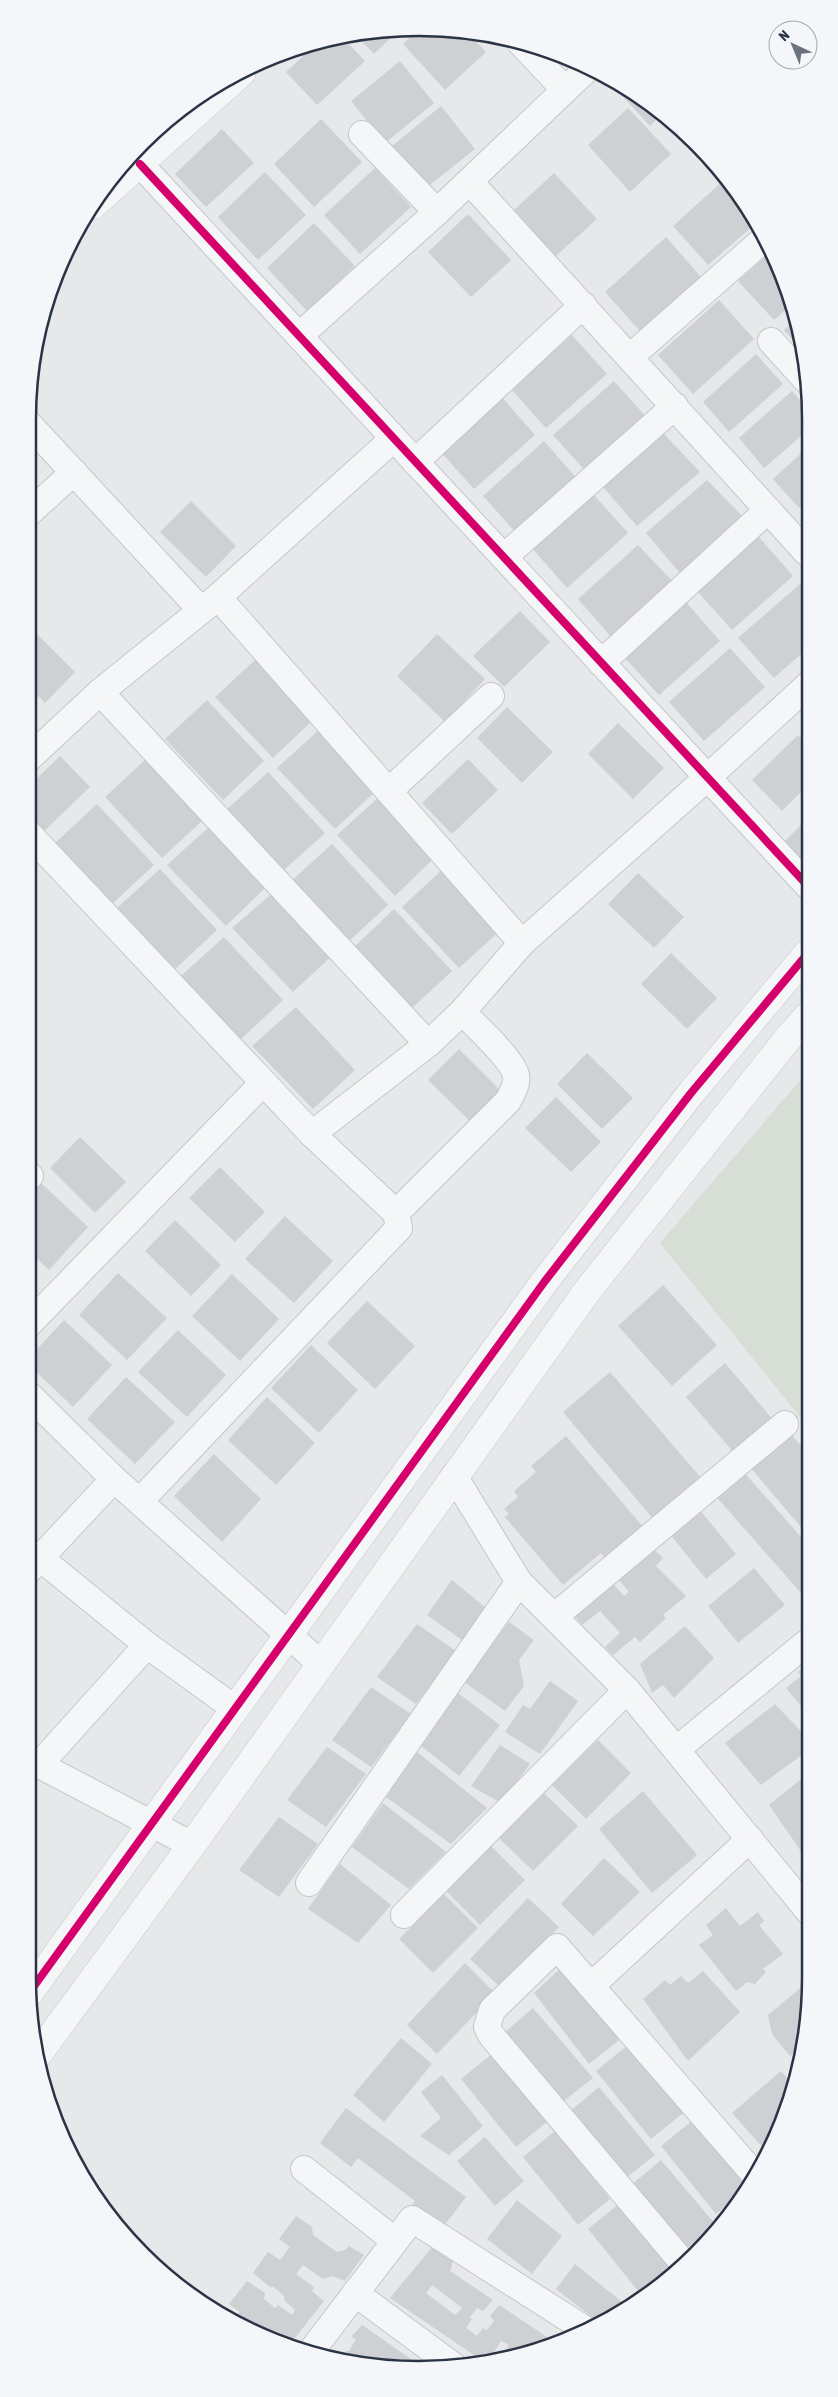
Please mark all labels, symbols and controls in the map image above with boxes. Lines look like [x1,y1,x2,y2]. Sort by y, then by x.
north arrow [768,20,818,70]
text: N [775,27,792,44]

